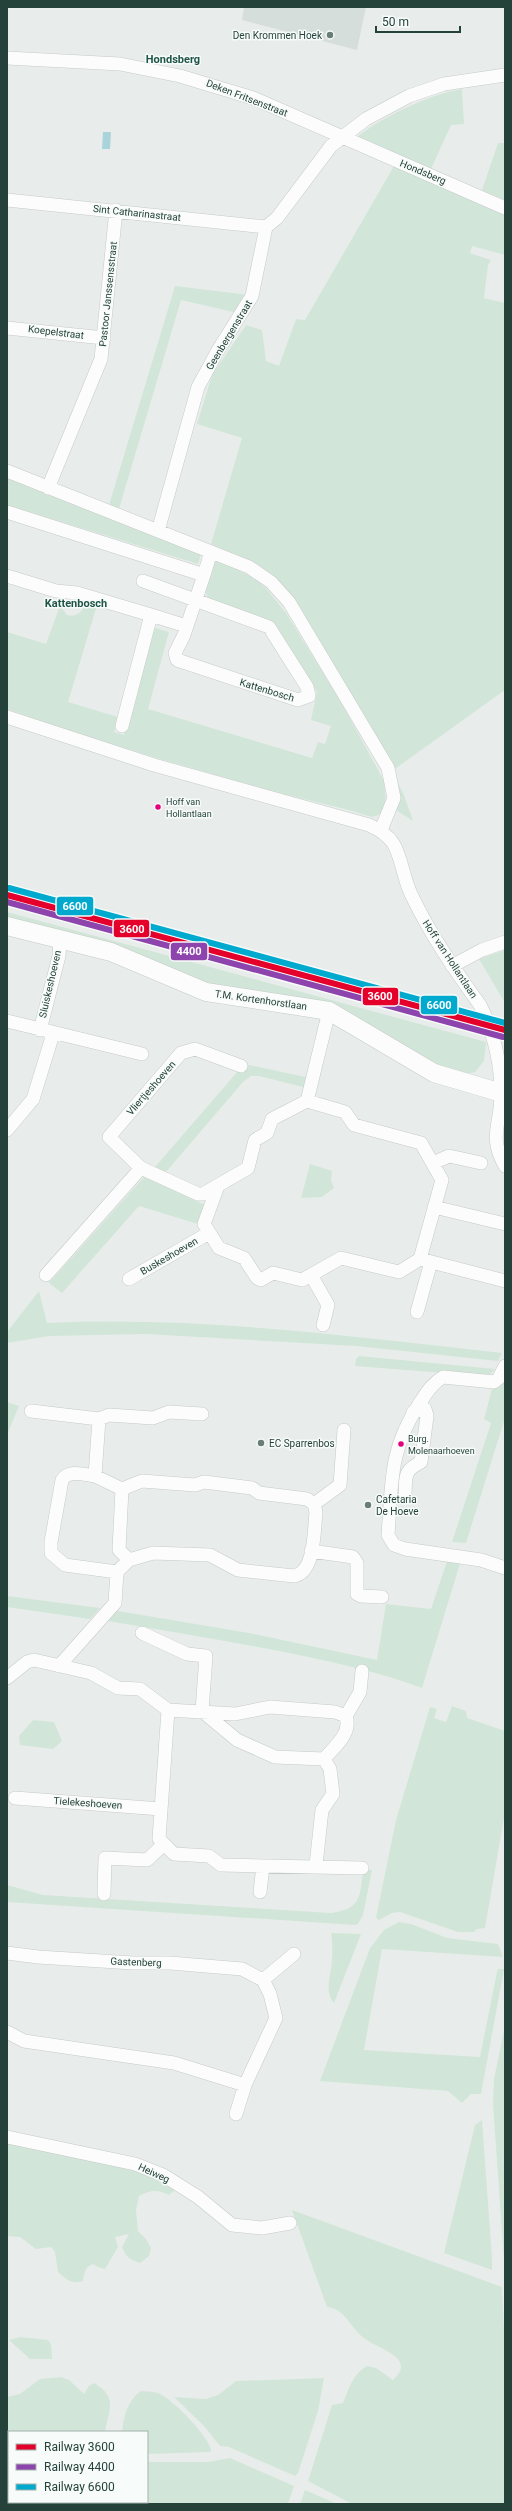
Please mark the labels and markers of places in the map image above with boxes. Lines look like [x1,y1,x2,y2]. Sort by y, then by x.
place label: Den Krommen Hoek [233,30,323,41]
marker: Den Krommen Hoek [325,30,335,40]
place label: Hoff van Hollantlaan [166,797,212,819]
marker: Hoff van Hollantlaan [153,802,163,812]
place label: Burg. Molenaarhoeven [408,1434,475,1456]
marker: EC Sparrenbos [256,1438,266,1448]
place label: EC Sparrenbos [269,1438,335,1449]
marker: Burg. Molenaarhoeven [396,1439,406,1449]
place label: Cafetaria De Hoeve [376,1494,419,1517]
marker: Cafetaria De Hoeve [363,1500,373,1510]

